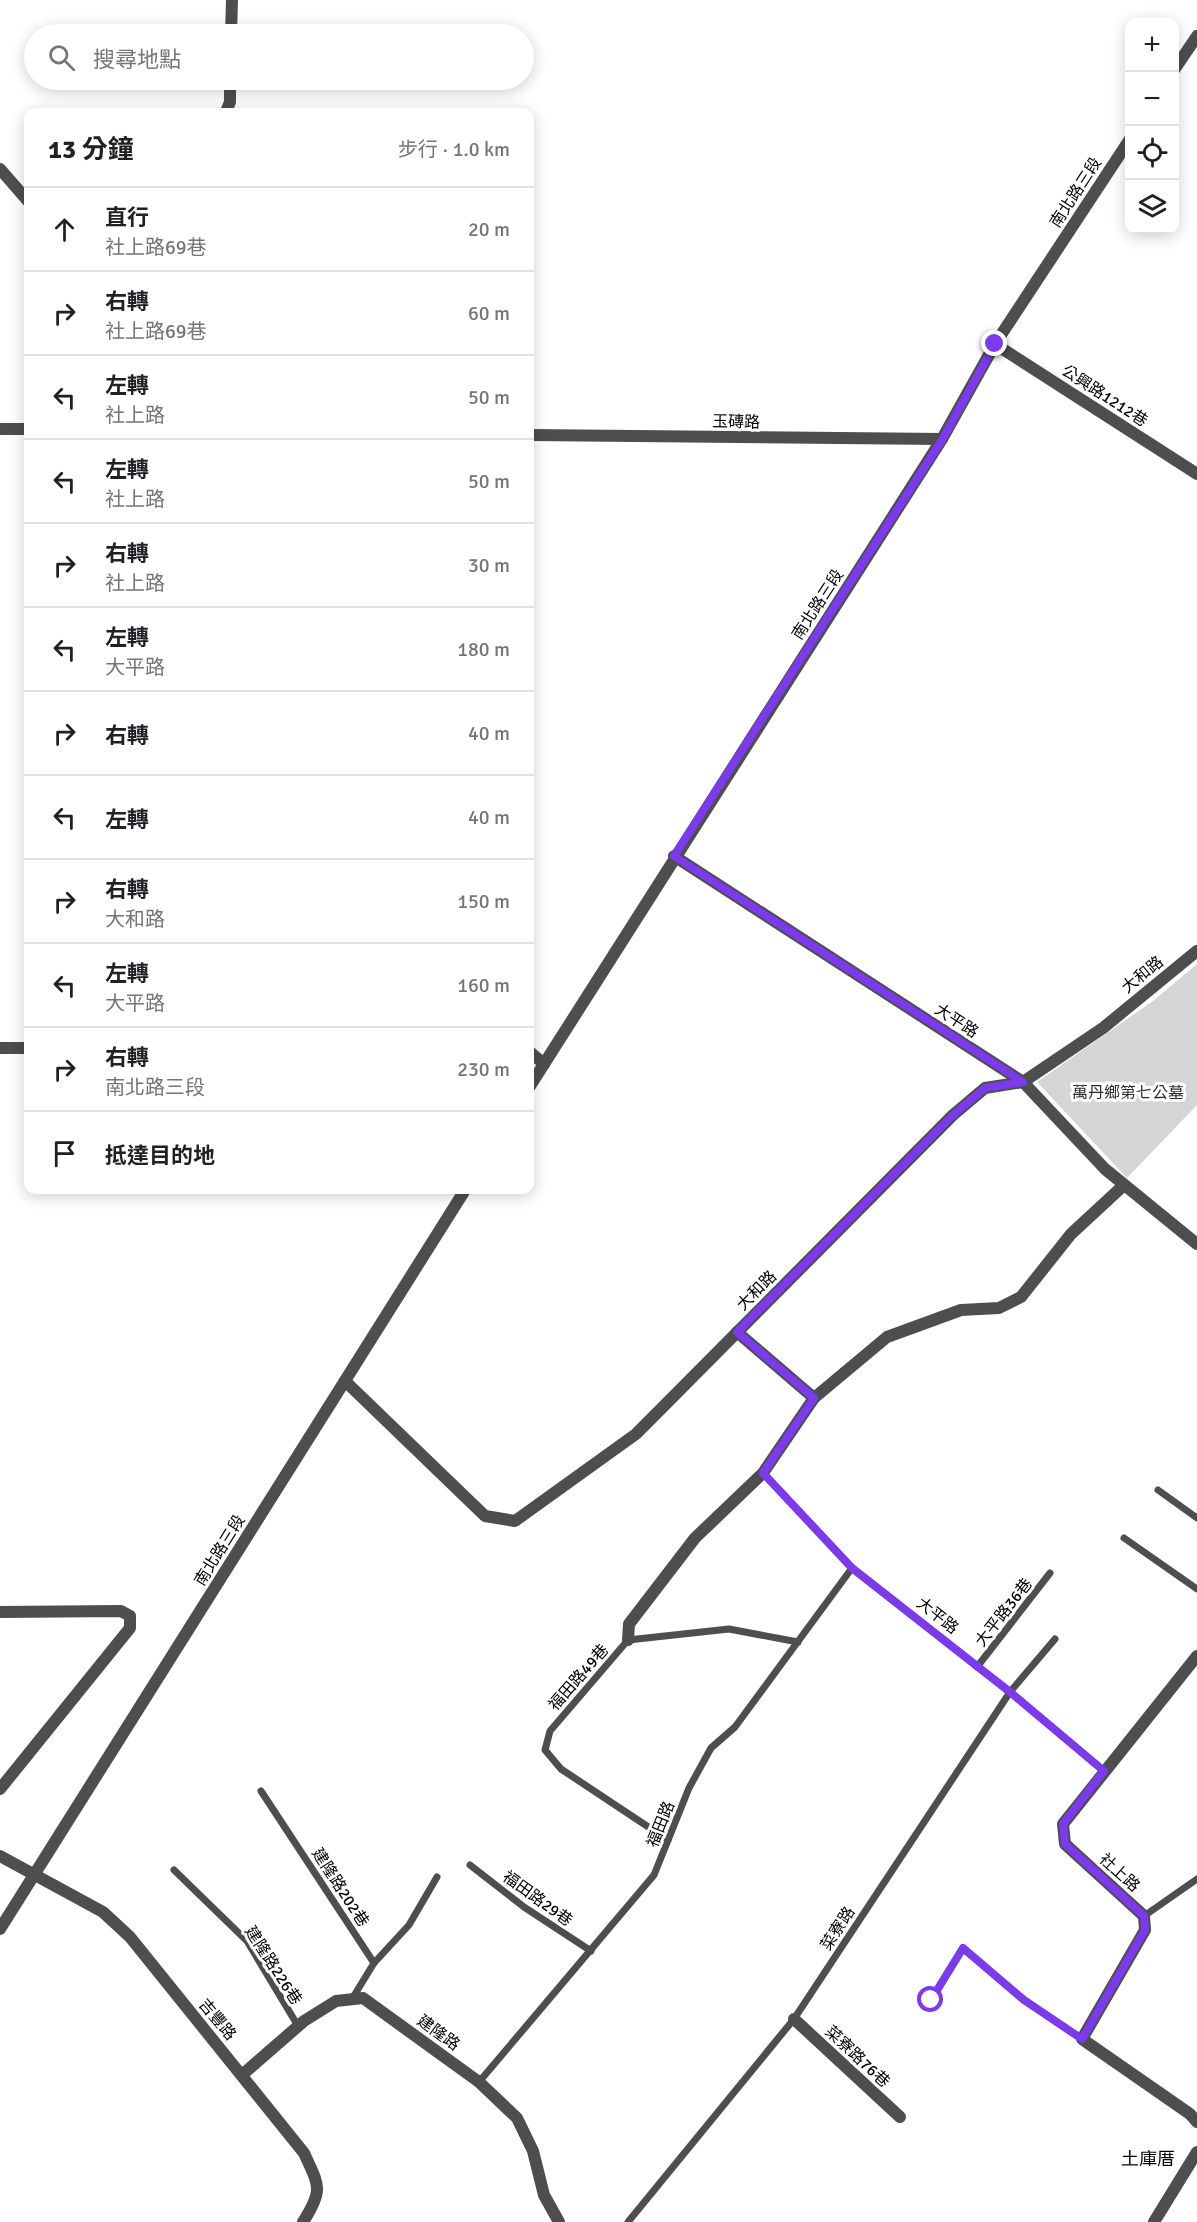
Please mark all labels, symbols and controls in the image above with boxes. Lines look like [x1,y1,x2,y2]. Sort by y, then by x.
map controls [1125,18,1179,234]
button: + [1125,18,1179,72]
search box [24,24,534,90]
icon: search [45,41,78,74]
text: 搜尋地點 [93,46,181,73]
button: − [1125,72,1179,126]
button: locate [1125,126,1179,180]
text: 13 分鐘 [48,134,134,166]
text: 步行 · 1.0 km [398,137,510,162]
street label: 南北路三段 [1046,154,1106,232]
button: layers [1125,180,1179,234]
text: 直行 [105,204,149,231]
icon: ahead [48,213,81,246]
text: 20 m [468,217,510,242]
text: 社上路69巷 [105,235,207,260]
text: 右轉 [105,288,149,315]
icon: right [48,297,81,330]
text: 60 m [468,301,510,326]
text: 社上路69巷 [105,319,207,344]
route end [981,330,1007,356]
street label: 公興路1212巷 [1058,361,1151,431]
text: 左轉 [105,372,149,399]
icon: left [48,381,81,414]
text: 50 m [468,385,510,410]
text: 社上路 [105,403,165,428]
street label: 玉磚路 [712,412,760,432]
text: 左轉 [105,456,149,483]
icon: left [48,465,81,498]
text: 50 m [468,469,510,494]
text: 社上路 [105,487,165,512]
text: 右轉 [105,540,149,567]
icon: right [48,549,81,582]
text: 30 m [468,553,510,578]
street label: 南北路三段 [788,566,848,644]
text: 社上路 [105,571,165,596]
text: 左轉 [105,624,149,651]
icon: left [48,633,81,666]
text: 180 m [457,637,510,662]
text: 大平路 [105,655,165,680]
icon: right [48,717,81,750]
text: 40 m [468,721,510,746]
text: 右轉 [105,722,149,749]
icon: left [48,801,81,834]
text: 40 m [468,805,510,830]
text: 左轉 [105,806,149,833]
text: 右轉 [105,876,149,903]
icon: right [48,885,81,918]
text: 150 m [457,889,510,914]
text: 大和路 [105,907,165,932]
street label: 大和路 [1118,952,1168,998]
text: 左轉 [105,960,149,987]
icon: left [48,969,81,1002]
text: 160 m [457,973,510,998]
text: 大平路 [105,991,165,1016]
street label: 大平路 [931,999,982,1042]
text: 右轉 [105,1044,149,1071]
icon: right [48,1053,81,1086]
text: 230 m [457,1057,510,1082]
text: 南北路三段 [105,1075,205,1100]
park label: 萬丹鄉第七公墓 [1072,1083,1184,1103]
icon: arrive [48,1137,81,1170]
text: 抵達目的地 [105,1142,215,1169]
street label: 大和路 [733,1267,781,1315]
street label: 南北路三段 [190,1511,250,1590]
street label: 大平路36巷 [971,1574,1037,1651]
street label: 大平路 [912,1593,962,1638]
street label: 福田路49巷 [545,1640,613,1715]
street label: 福田路 [643,1798,679,1850]
street label: 建隆路202巷 [307,1844,373,1931]
street label: 社上路 [1095,1849,1144,1896]
street label: 福田路29巷 [499,1867,576,1931]
street label: 菜寮路 [816,1903,859,1954]
street label: 建隆路226巷 [240,1922,306,2009]
route start [917,1986,943,2012]
street label: 吉豐路 [194,1995,240,2044]
street label: 建隆路 [413,2011,464,2055]
street label: 菜寮路76巷 [821,2022,894,2092]
district label: 土庫厝 [1121,2148,1175,2170]

